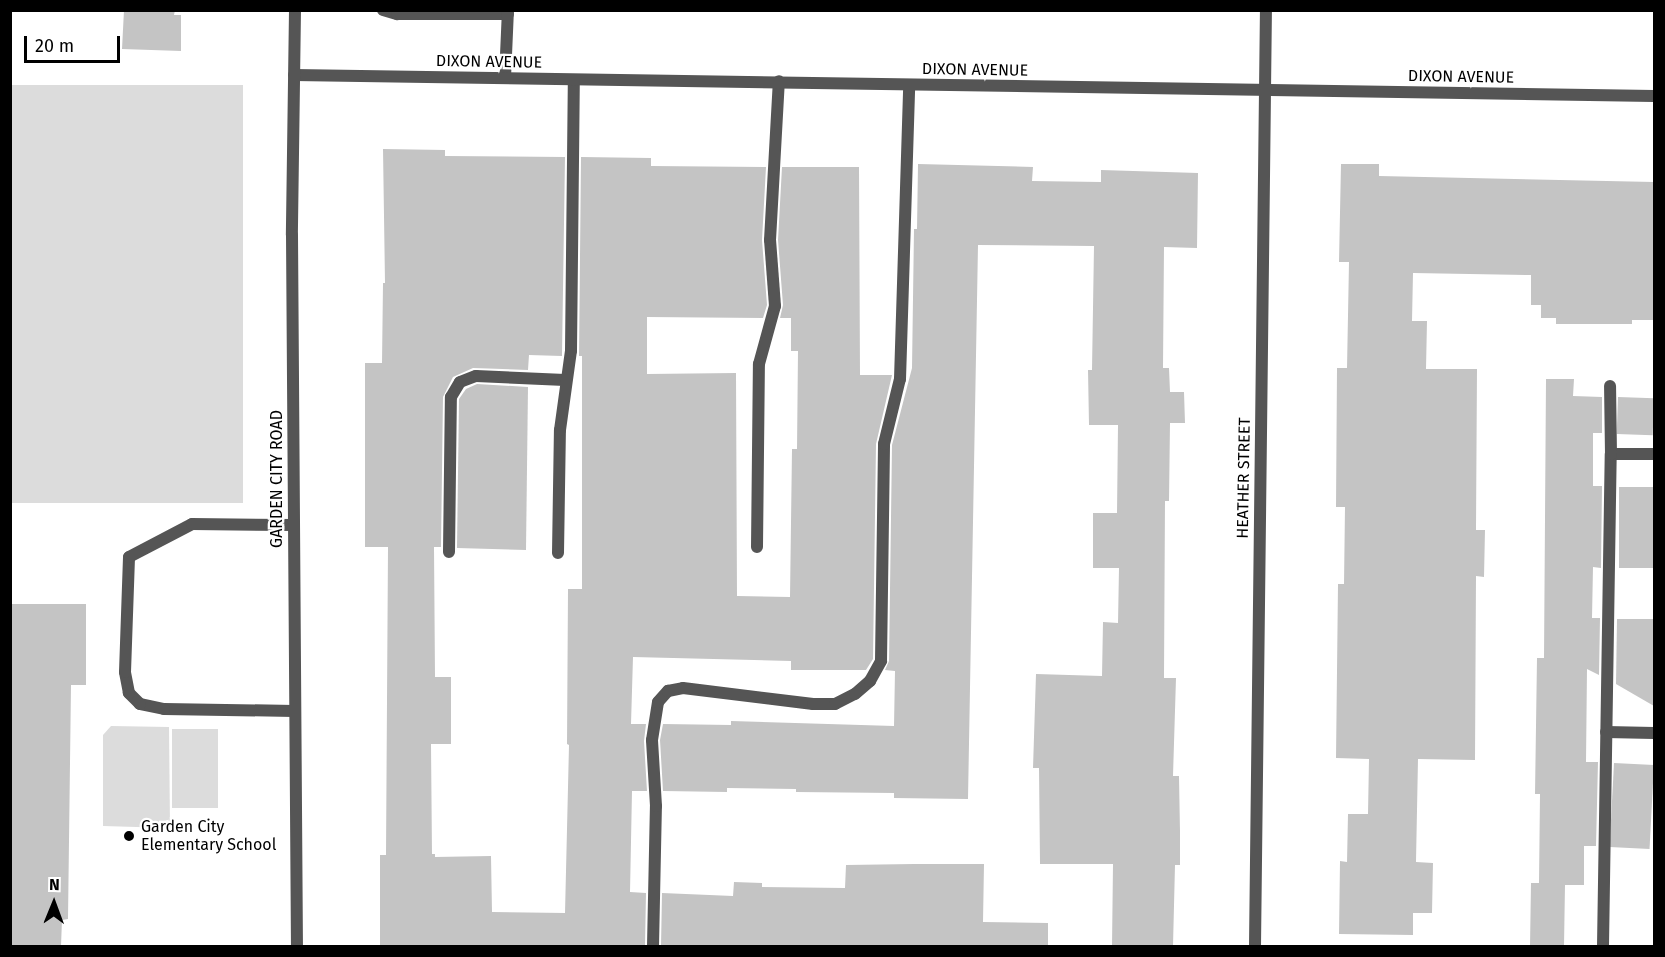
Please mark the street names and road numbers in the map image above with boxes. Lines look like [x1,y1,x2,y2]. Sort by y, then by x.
street label: DIXON AVENUE [436,51,542,73]
street label: DIXON AVENUE [922,59,1028,81]
street label: DIXON AVENUE [1408,66,1514,88]
street label: GARDEN CITY ROAD [267,410,287,548]
street label: HEATHER STREET [1233,417,1255,539]

